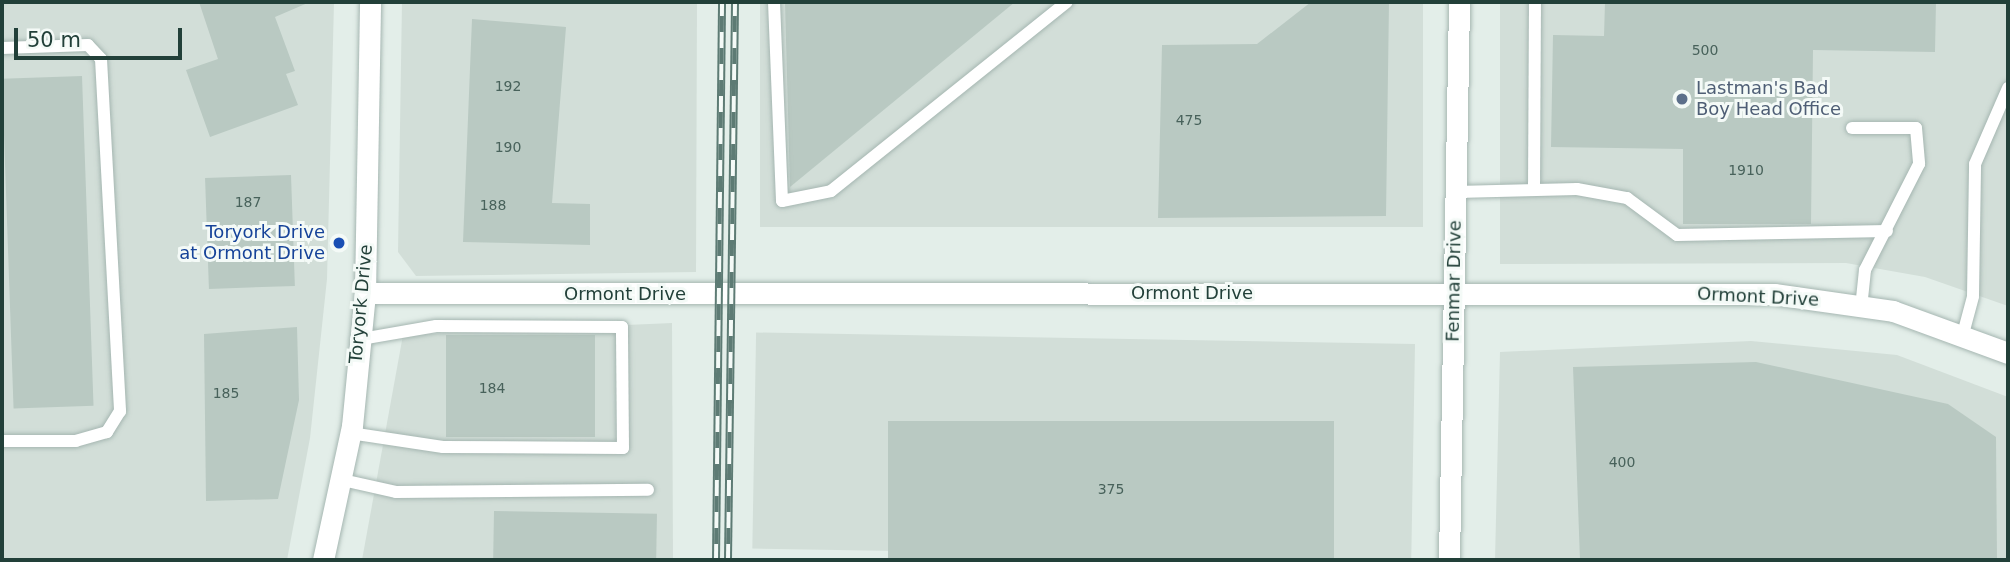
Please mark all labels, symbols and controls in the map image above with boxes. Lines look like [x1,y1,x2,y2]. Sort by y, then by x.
scale bar [18,14,186,58]
text: 50 m [27,28,81,52]
house number: 500 [1692,42,1718,58]
house number: 192 [495,78,521,94]
place label: Lastman's Bad Boy Head Office [1696,78,1841,120]
marker: Lastman's Bad Boy Head Office [1674,91,1690,107]
house number: 475 [1176,112,1202,128]
house number: 190 [495,139,521,155]
house number: 1910 [1728,162,1764,178]
house number: 187 [235,194,261,210]
house number: 188 [480,197,506,213]
street label: Fenmar Drive [1442,220,1466,342]
place label: Toryork Drive at Ormont Drive [179,222,325,264]
marker: Toryork Drive at Ormont Drive [331,235,347,251]
street label: Toryork Drive [345,244,377,364]
street label: Ormont Drive [1131,282,1253,304]
street label: Ormont Drive [564,283,686,305]
street label: Ormont Drive [1697,283,1819,311]
house number: 184 [479,380,505,396]
house number: 185 [213,385,239,401]
house number: 400 [1609,454,1635,470]
house number: 375 [1098,481,1124,497]

